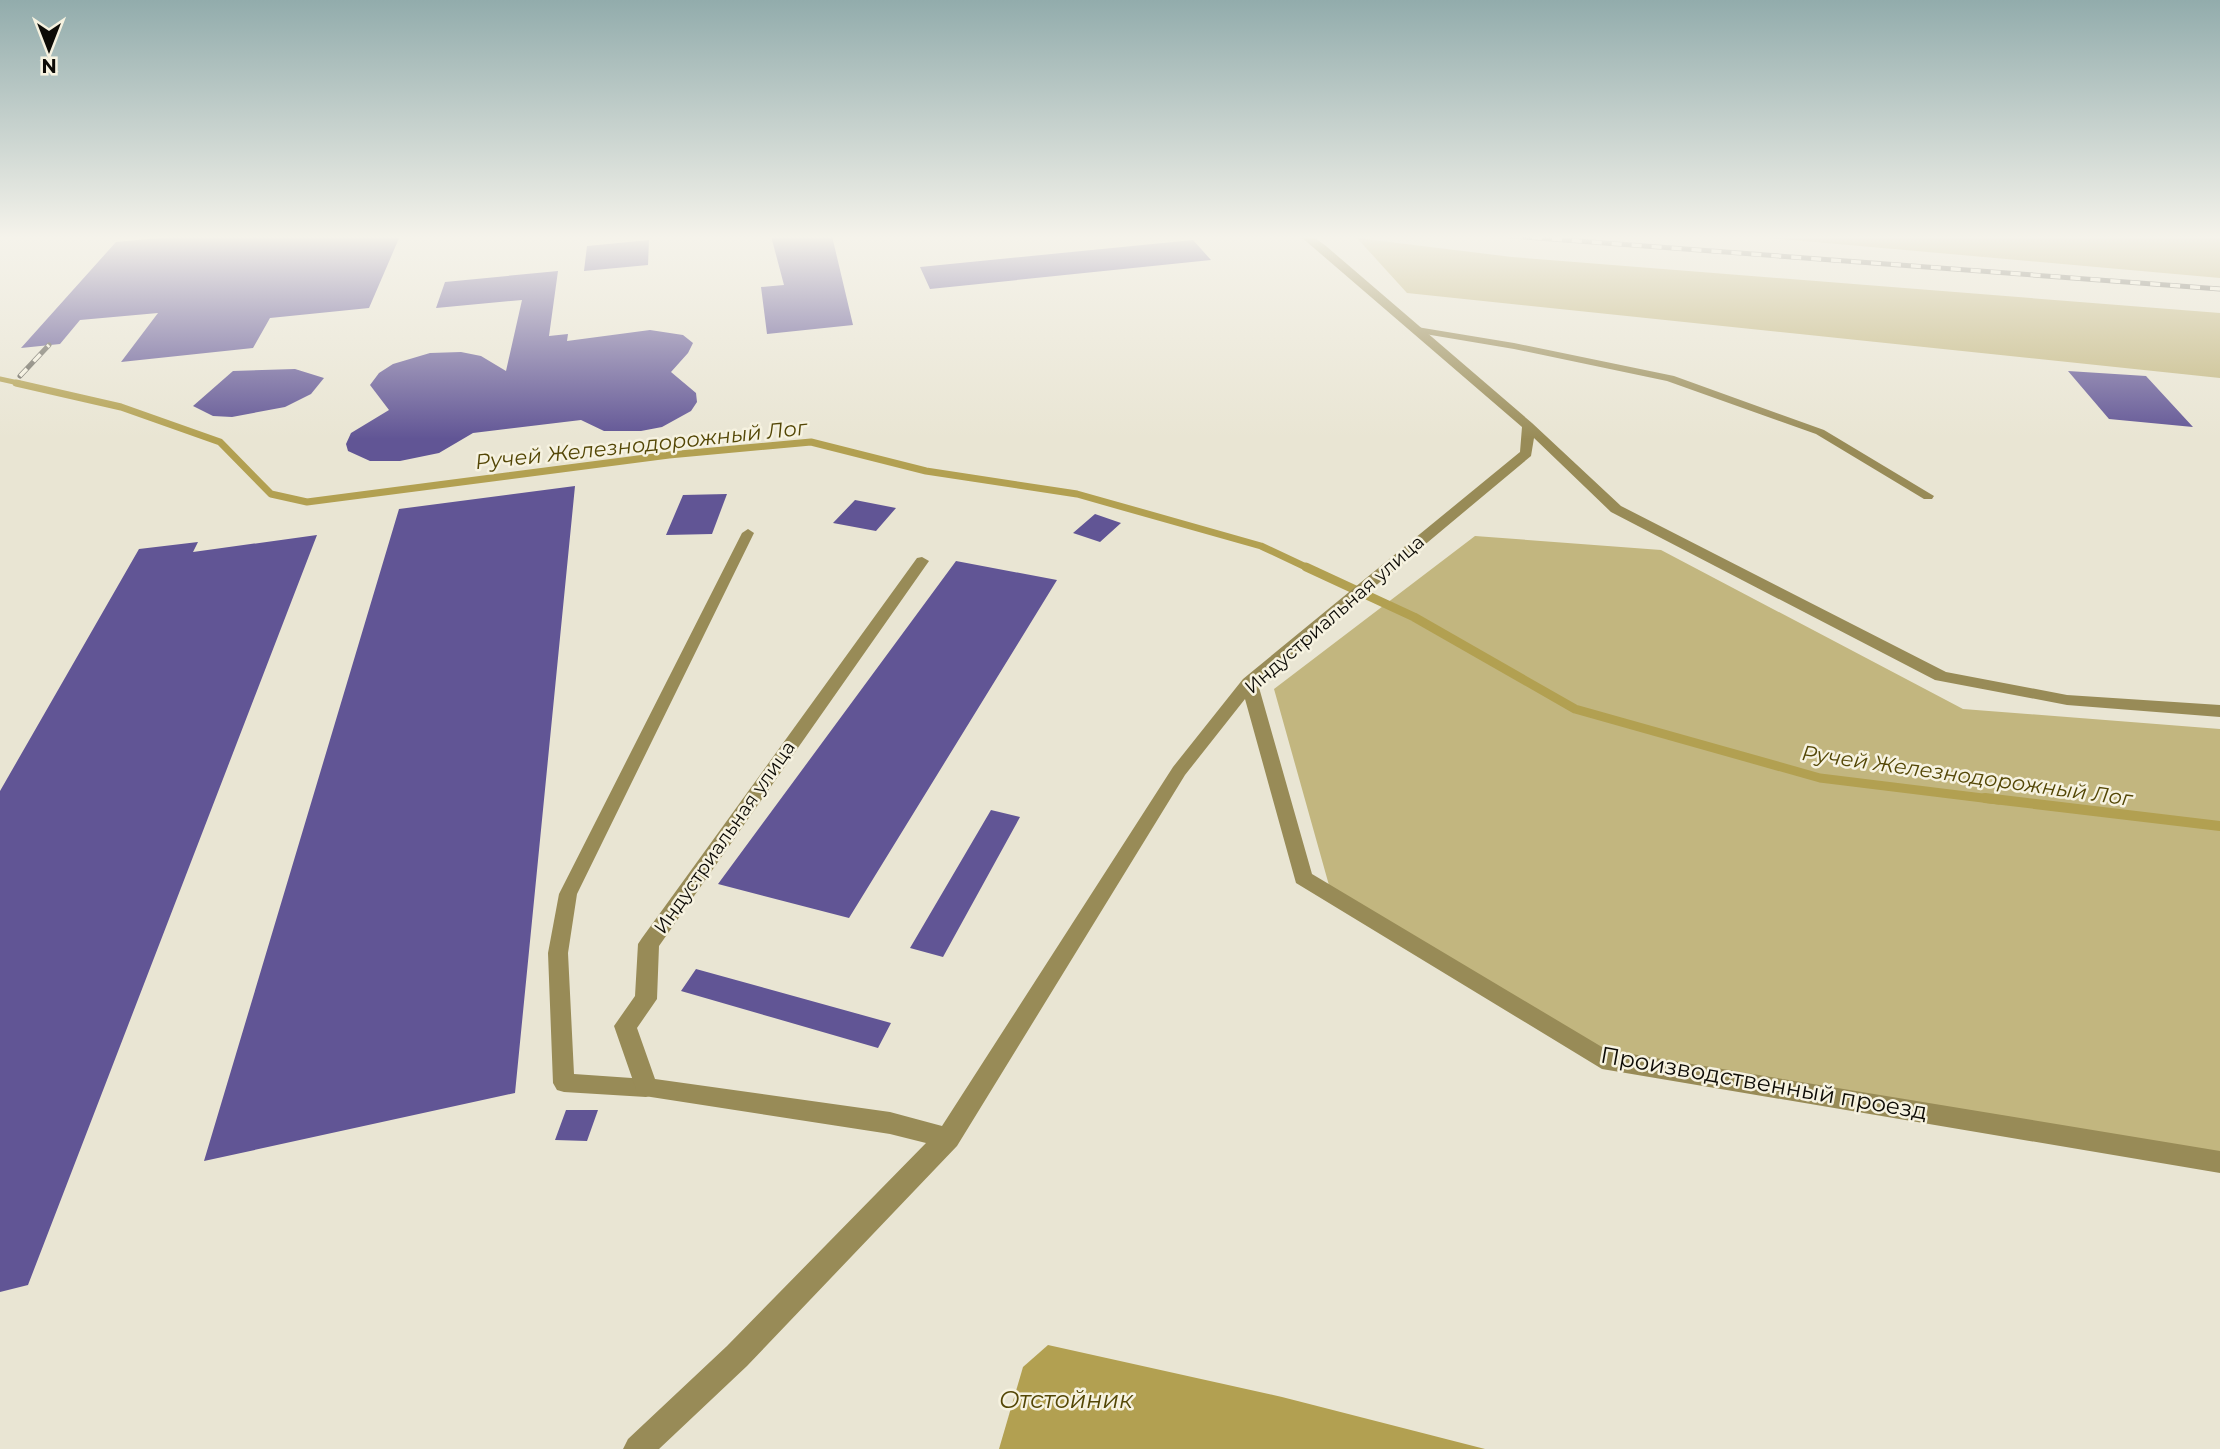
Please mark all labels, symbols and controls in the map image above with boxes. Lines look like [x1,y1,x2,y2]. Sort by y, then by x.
north arrow [14,14,84,84]
text: N [41,54,57,77]
water label: Ручей Железнодорожный Лог [474,414,810,474]
street label: Индустриальная улица [1240,530,1429,699]
street label: Индустриальная улица [649,736,800,938]
water label: Ручей Железнодорожный Лог [1800,740,2136,811]
street label: Производственный проезд [1599,1040,1930,1126]
water label: Отстойник [999,1385,1134,1414]

